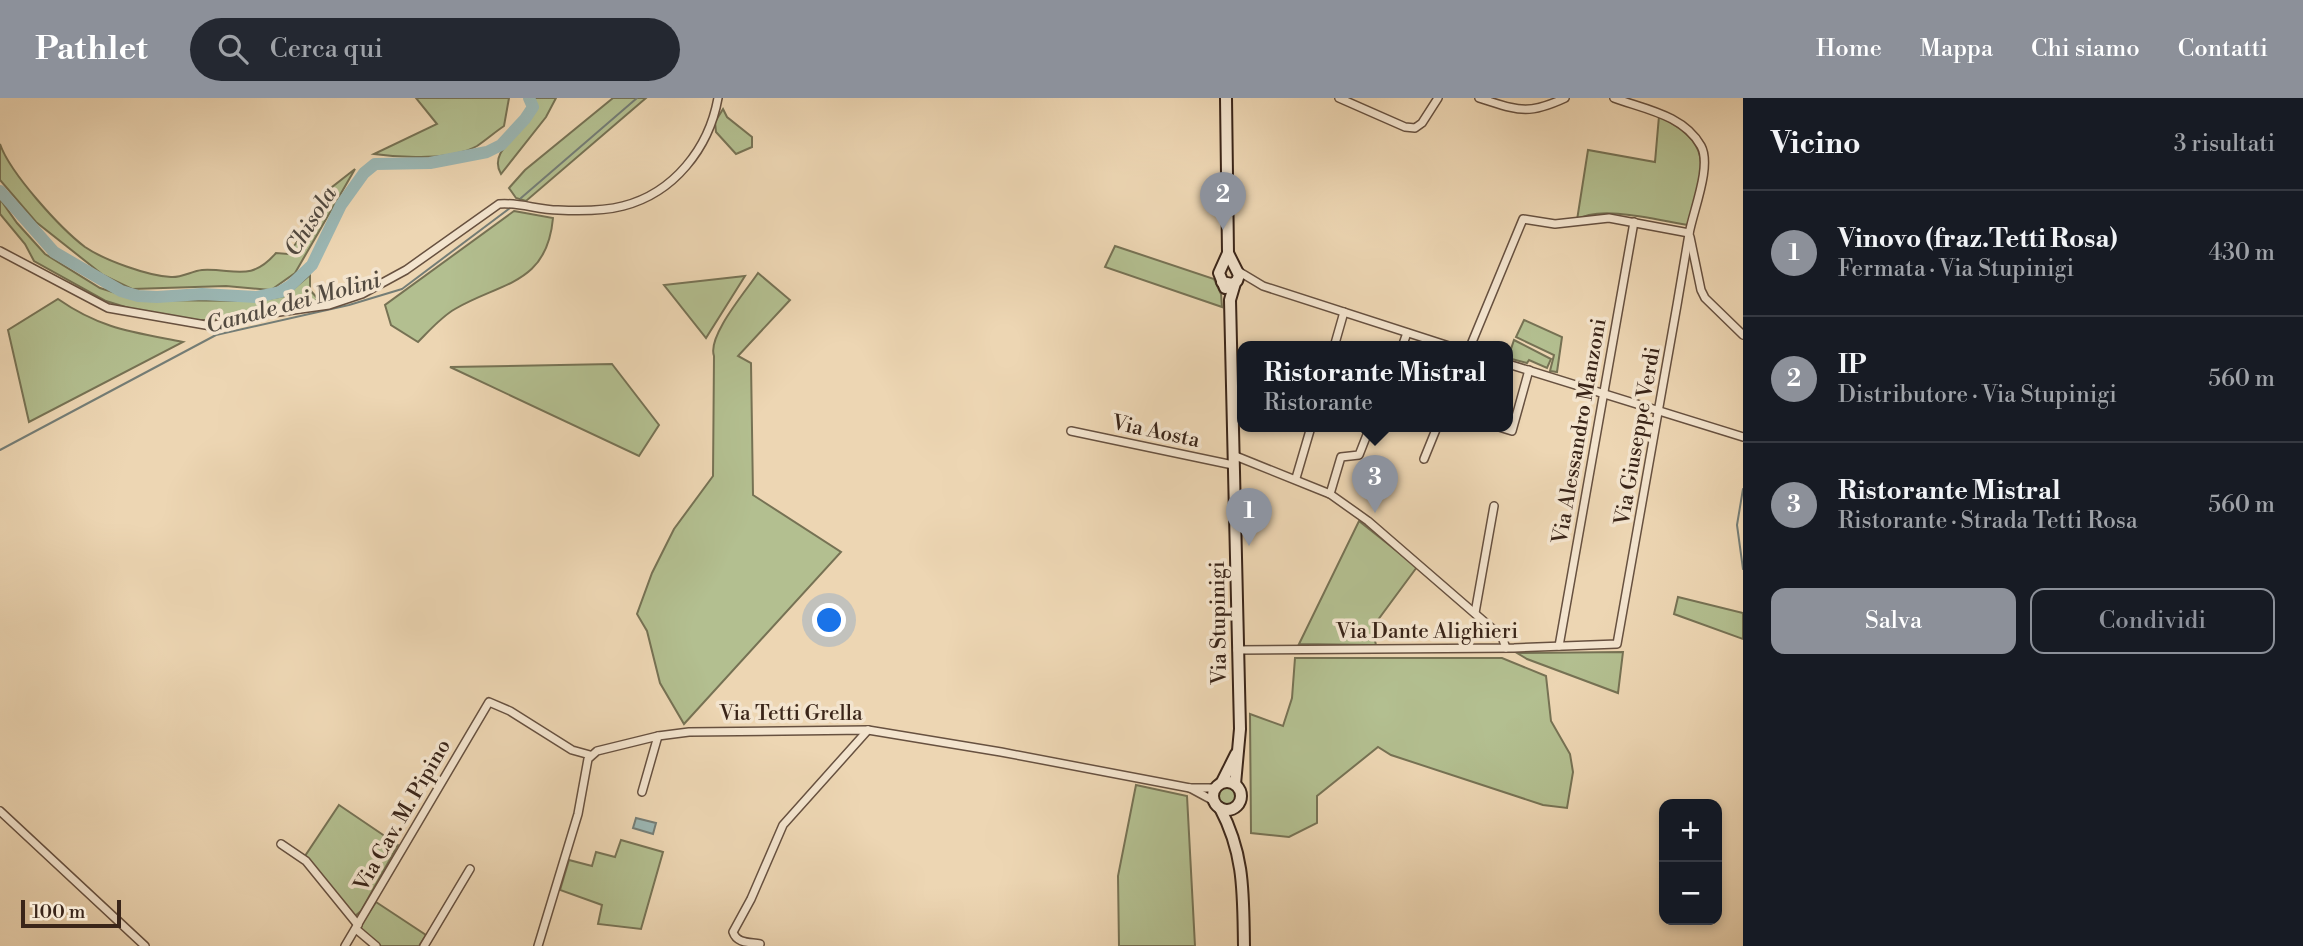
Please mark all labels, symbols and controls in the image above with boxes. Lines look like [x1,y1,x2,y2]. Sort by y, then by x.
search box [190,18,680,81]
text: Pathlet [35,29,148,70]
icon: search [214,30,252,68]
text: Cerca qui [270,33,383,65]
text: Home [1816,34,1882,64]
text: Mappa [1920,34,1993,64]
text: Chi siamo [2031,34,2140,64]
text: Contatti [2178,34,2268,64]
text: Vicino [1771,125,1861,163]
text: 3 risultati [2174,130,2275,158]
pin: 2 [1200,172,1246,230]
water label: Chisola [279,181,343,261]
text: Vinovo (fraz.Tetti Rosa) [1838,223,2118,255]
text: 1 [1788,239,1800,267]
text: 430 m [2208,239,2275,267]
text: Fermata · Via Stupinigi [1838,255,2074,283]
water label: Canale dei Molini [203,266,384,340]
street label: Via Alessandro Manzoni [1547,316,1613,547]
popup [1237,341,1513,432]
street label: Via Giuseppe Verdi [1609,345,1666,528]
text: IP [1838,349,1866,381]
text: Ristorante Mistral [1264,357,1486,389]
text: 2 [1787,365,1801,393]
text: 560 m [2208,365,2275,393]
text: Distributore · Via Stupinigi [1838,381,2117,409]
text: Ristorante [1264,389,1373,417]
street label: Via Aosta [1109,410,1202,454]
pin: 3 [1352,455,1398,513]
text: Ristorante Mistral [1838,475,2061,507]
pin: 1 [1226,488,1272,546]
text: 3 [1787,491,1801,519]
text: 560 m [2208,491,2275,519]
text: Ristorante · Strada Tetti Rosa [1838,507,2138,535]
street label: Via Stupinigi [1205,561,1233,686]
button: Salva [1771,588,2016,654]
button: Condividi [2030,588,2275,654]
your location [812,603,846,637]
street label: Via Dante Alighieri [1335,619,1518,645]
street label: Via Tetti Grella [718,701,863,727]
street label: Via Cav. M. Pipino [348,735,457,897]
map controls [1659,799,1722,925]
button: + [1659,799,1722,862]
button: − [1659,862,1722,925]
scale bar [21,897,121,929]
text: 100 m [32,900,85,924]

